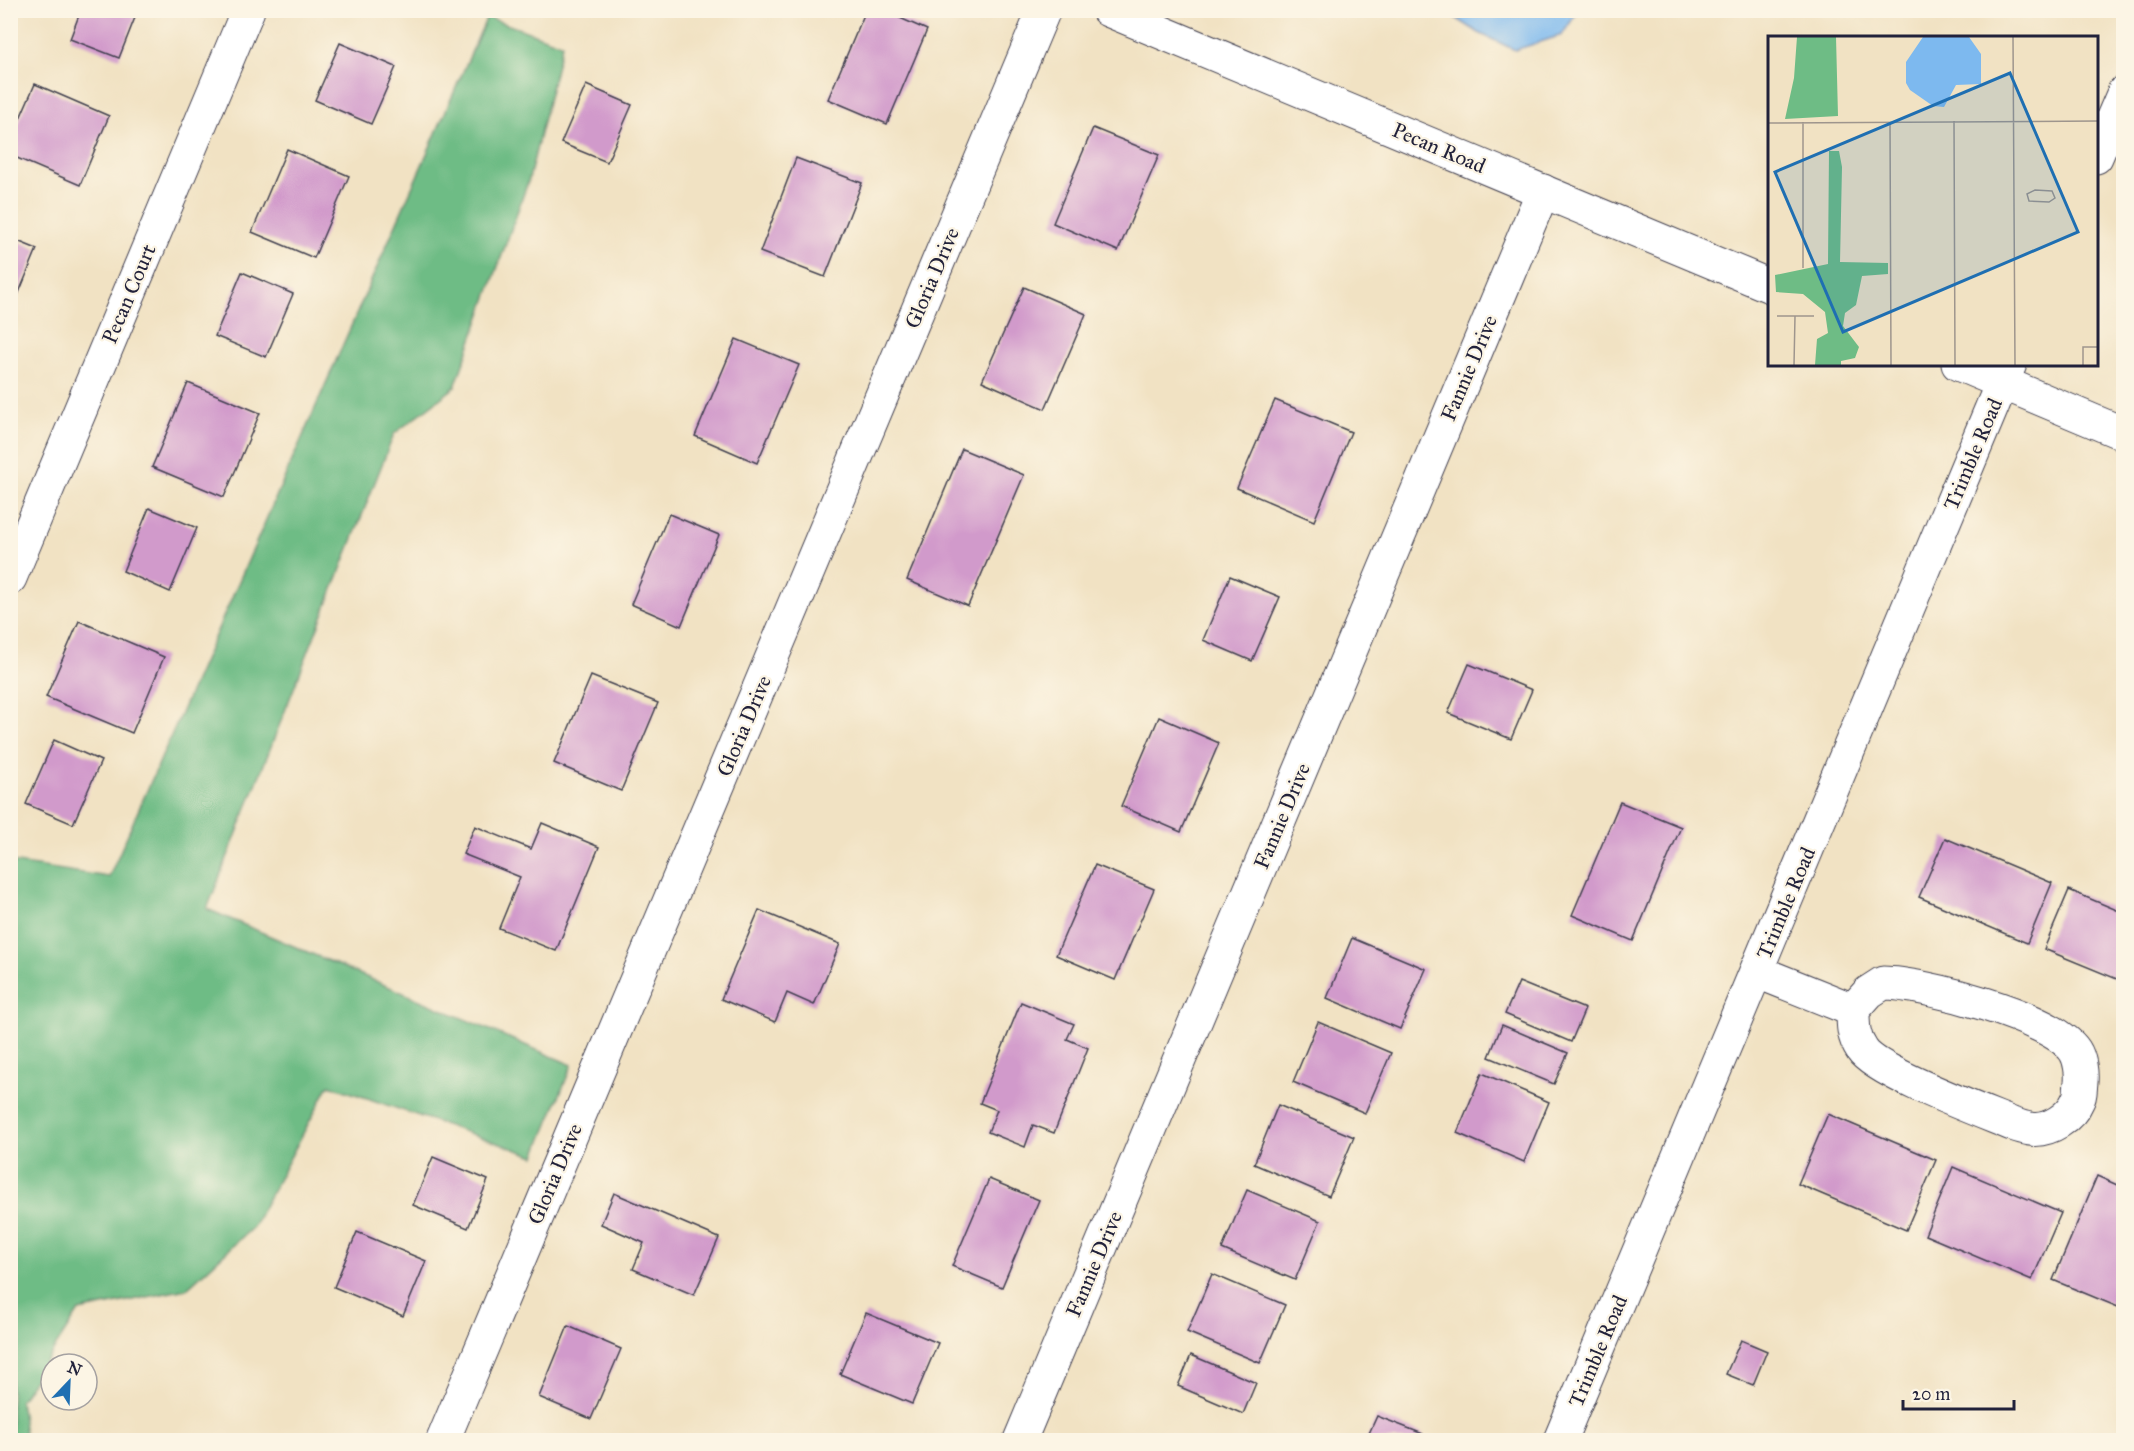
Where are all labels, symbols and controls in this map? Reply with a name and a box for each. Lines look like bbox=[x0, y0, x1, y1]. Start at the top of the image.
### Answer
inset map bbox=[1768, 36, 2098, 366]
street label: Pecan Road bbox=[1389, 117, 1490, 179]
street label: Gloria Drive bbox=[899, 223, 965, 332]
street label: Pecan Court bbox=[96, 240, 162, 348]
street label: Fannie Drive bbox=[1435, 311, 1503, 425]
street label: Trimble Road bbox=[1938, 394, 2008, 514]
street label: Gloria Drive bbox=[711, 671, 777, 780]
street label: Fannie Drive bbox=[1248, 759, 1316, 873]
street label: Trimble Road bbox=[1751, 843, 1821, 963]
street label: Gloria Drive bbox=[522, 1119, 588, 1228]
street label: Fannie Drive bbox=[1060, 1207, 1128, 1321]
street label: Trimble Road bbox=[1563, 1291, 1633, 1411]
north arrow bbox=[39, 1352, 99, 1412]
text: N bbox=[65, 1357, 85, 1380]
scale bar bbox=[1903, 1373, 2014, 1411]
text: 20 m bbox=[1912, 1383, 1950, 1405]

